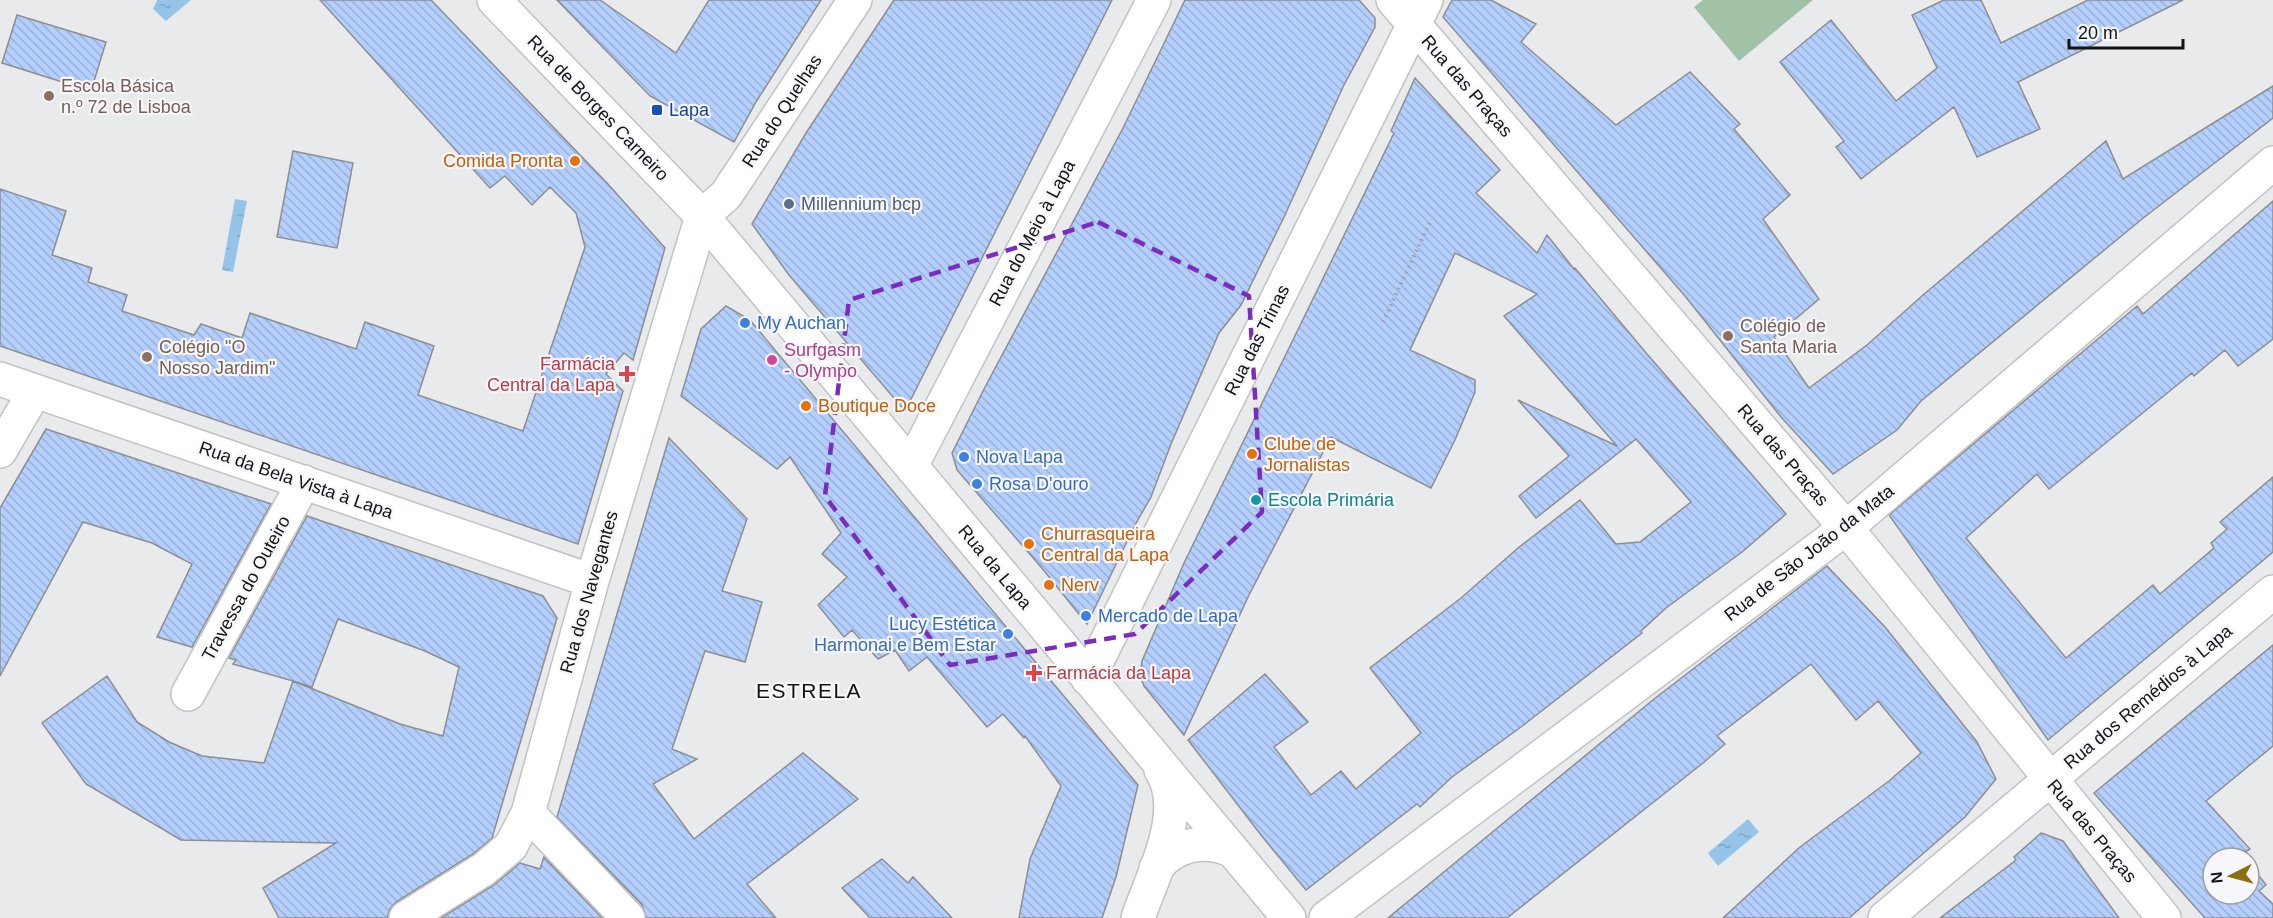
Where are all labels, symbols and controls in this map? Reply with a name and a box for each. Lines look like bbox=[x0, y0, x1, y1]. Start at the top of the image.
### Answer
scale bar bbox=[2069, 12, 2183, 50]
text: 20 m bbox=[2078, 23, 2118, 43]
street label: Rua de Borges Carneiro bbox=[523, 31, 673, 185]
street label: Rua das Praças bbox=[1417, 31, 1517, 141]
street label: Rua do Quelhas bbox=[738, 51, 826, 171]
place label: Escola Básica n.º 72 de Lisboa bbox=[61, 76, 192, 117]
marker: Escola Básica n.º 72 de Lisboa bbox=[42, 89, 56, 103]
place label: Lapa bbox=[669, 100, 710, 120]
marker: Lapa bbox=[650, 103, 664, 117]
place label: Comida Pronta bbox=[443, 151, 564, 171]
marker: Comida Pronta bbox=[568, 154, 582, 168]
street label: Rua do Meio à Lapa bbox=[985, 156, 1079, 309]
place label: Millennium bcp bbox=[801, 194, 921, 214]
marker: Millennium bcp bbox=[782, 197, 796, 211]
street label: Rua das Trinas bbox=[1221, 282, 1293, 398]
place label: My Auchan bbox=[757, 313, 846, 333]
marker: My Auchan bbox=[738, 316, 752, 330]
place label: Colégio de Santa Maria bbox=[1740, 316, 1838, 357]
marker: Colégio de Santa Maria bbox=[1721, 329, 1735, 343]
place label: Colégio "O Nosso Jardim" bbox=[159, 337, 275, 378]
place label: Surfgasm - Olympo bbox=[784, 340, 861, 381]
marker: Colégio "O Nosso Jardim" bbox=[140, 350, 154, 364]
marker: Surfgasm - Olympo bbox=[765, 353, 779, 367]
place label: Farmácia Central da Lapa bbox=[487, 354, 616, 395]
marker: Farmácia Central da Lapa bbox=[620, 367, 634, 381]
place label: Boutique Doce bbox=[818, 396, 936, 416]
marker: Boutique Doce bbox=[799, 399, 813, 413]
street label: Rua das Praças bbox=[1733, 400, 1833, 510]
place label: Clube de Jornalistas bbox=[1264, 434, 1350, 475]
street label: Rua da Bela Vista à Lapa bbox=[196, 437, 397, 523]
place label: Nova Lapa bbox=[976, 447, 1064, 467]
marker: Clube de Jornalistas bbox=[1245, 447, 1259, 461]
marker: Nova Lapa bbox=[957, 450, 971, 464]
place label: Rosa D'ouro bbox=[989, 474, 1088, 494]
marker: Rosa D'ouro bbox=[970, 477, 984, 491]
street label: Rua de São João da Mata bbox=[1720, 480, 1898, 625]
place label: Escola Primária bbox=[1268, 490, 1395, 510]
marker: Escola Primária bbox=[1249, 493, 1263, 507]
street label: Rua dos Navegantes bbox=[556, 508, 622, 676]
street label: Travessa do Outeiro bbox=[198, 512, 294, 664]
street label: Rua da Lapa bbox=[954, 521, 1036, 614]
place label: Churrasqueira Central da Lapa bbox=[1041, 524, 1170, 565]
marker: Churrasqueira Central da Lapa bbox=[1022, 537, 1036, 551]
place label: Nerv bbox=[1061, 575, 1099, 595]
marker: Nerv bbox=[1042, 578, 1056, 592]
place label: Mercado de Lapa bbox=[1098, 606, 1239, 626]
marker: Mercado de Lapa bbox=[1079, 609, 1093, 623]
place label: Lucy Estética Harmonai e Bem Estar bbox=[814, 614, 997, 655]
street label: Rua dos Remédios à Lapa bbox=[2060, 620, 2237, 773]
marker: Lucy Estética Harmonai e Bem Estar bbox=[1001, 627, 1015, 641]
place label: Farmácia da Lapa bbox=[1046, 663, 1192, 683]
marker: Farmácia da Lapa bbox=[1027, 666, 1041, 680]
district label: ESTRELA bbox=[756, 679, 862, 702]
street label: Rua das Praças bbox=[2043, 776, 2141, 886]
north arrow bbox=[2201, 846, 2261, 906]
text: N bbox=[2208, 871, 2226, 884]

